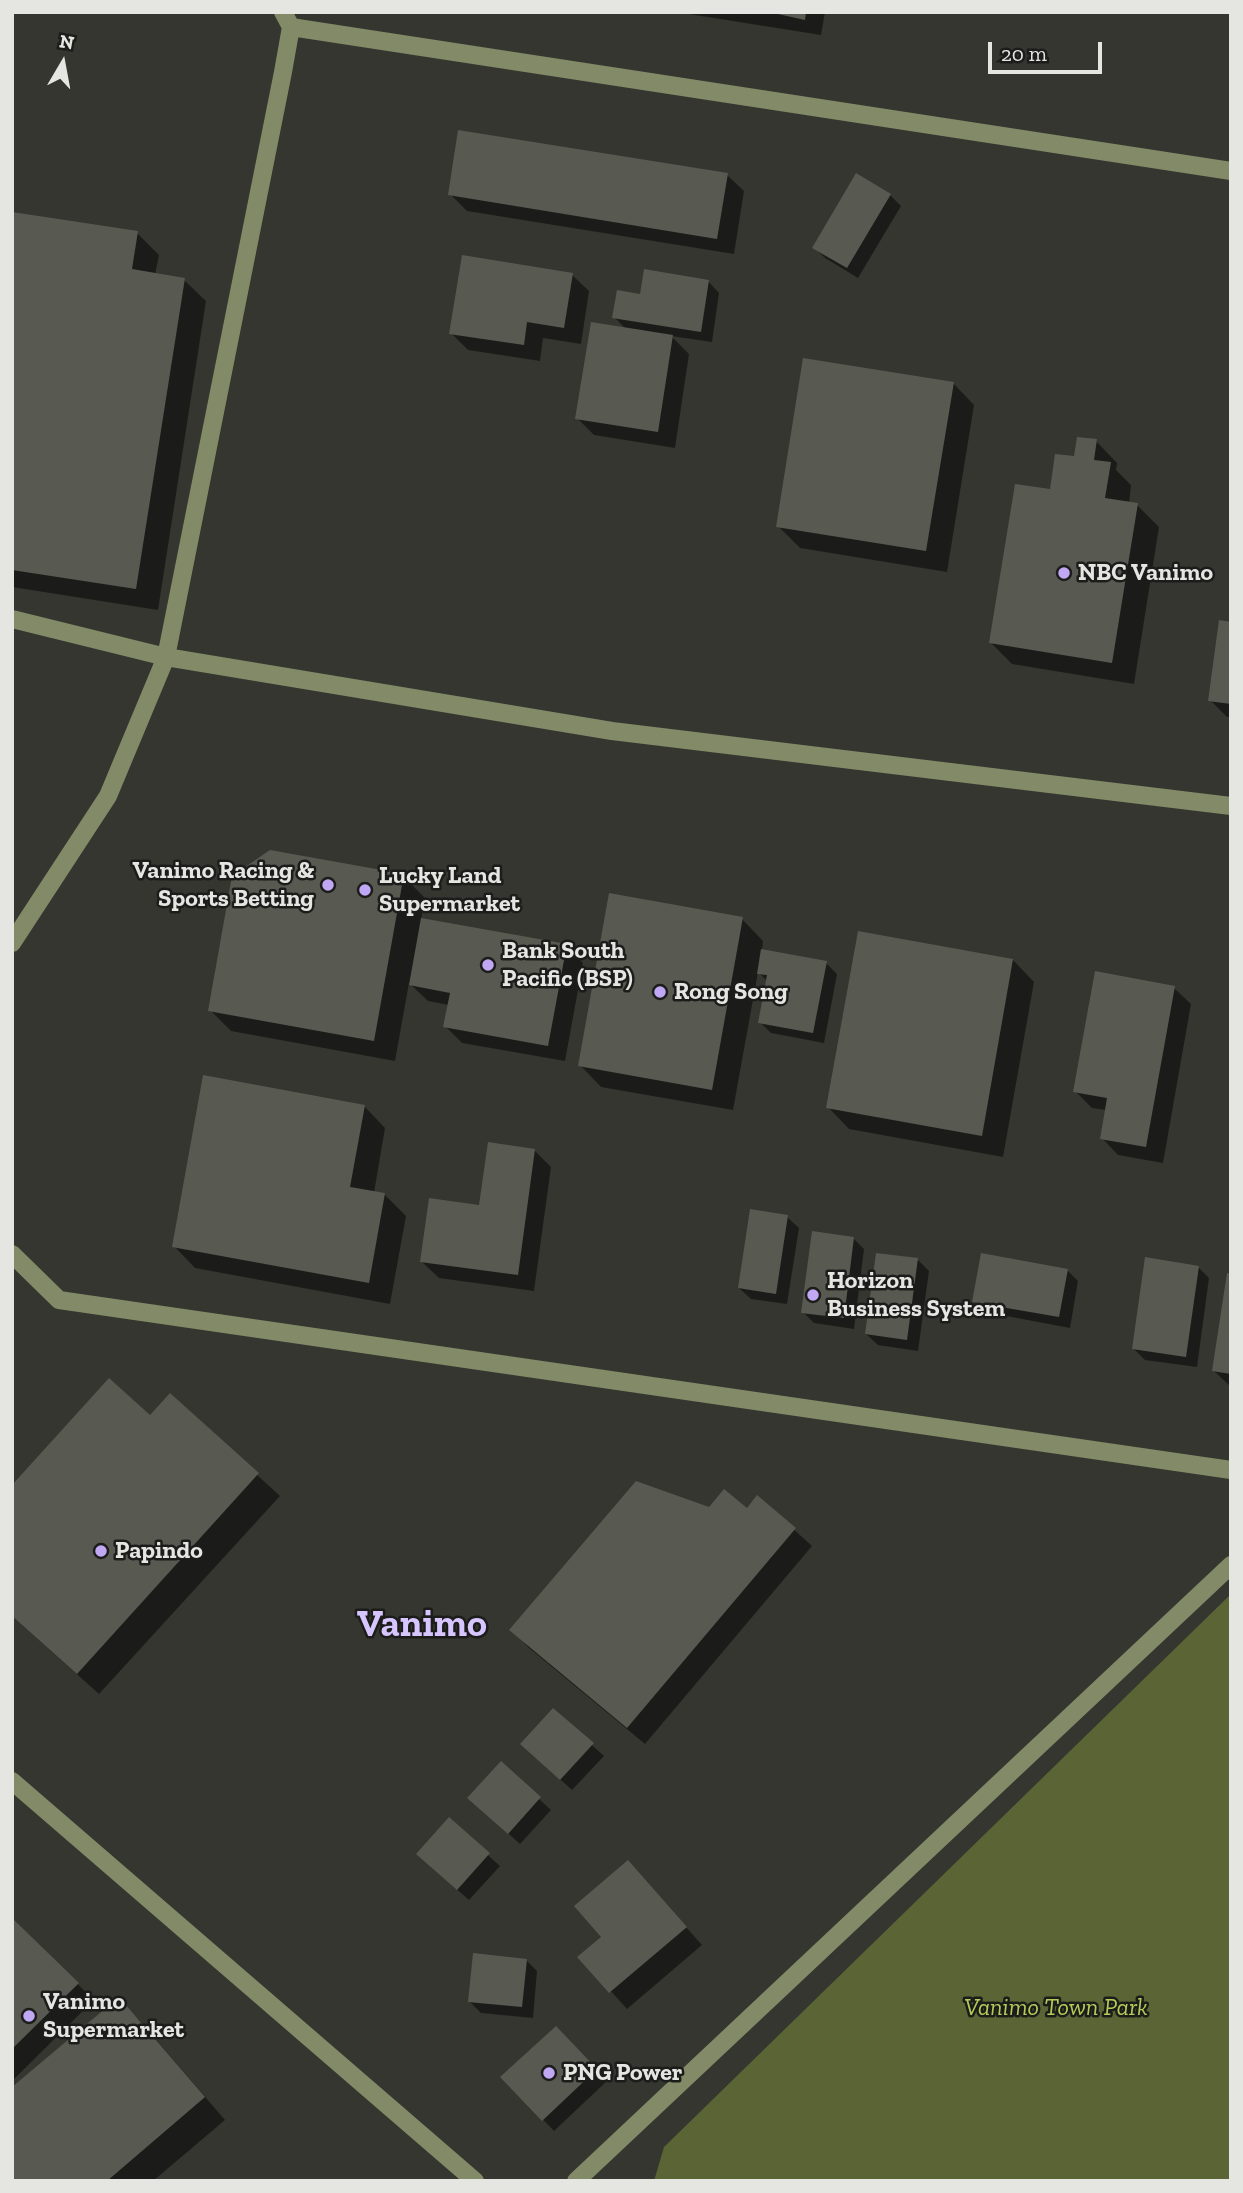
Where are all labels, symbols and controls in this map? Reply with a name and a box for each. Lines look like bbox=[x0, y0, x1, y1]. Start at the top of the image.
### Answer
north arrow bbox=[28, 28, 98, 98]
scale bar bbox=[991, 28, 1105, 72]
text: N bbox=[58, 29, 76, 54]
text: 20 m bbox=[1001, 41, 1047, 66]
place label: NBC Vanimo bbox=[1078, 559, 1213, 587]
marker: NBC Vanimo bbox=[1056, 565, 1072, 581]
place label: Vanimo Racing & Sports Betting bbox=[132, 857, 314, 913]
place label: Lucky Land Supermarket bbox=[379, 862, 520, 918]
marker: Vanimo Racing & Sports Betting bbox=[320, 877, 336, 893]
marker: Lucky Land Supermarket bbox=[357, 882, 373, 898]
place label: Bank South Pacific (BSP) bbox=[502, 937, 633, 993]
marker: Bank South Pacific (BSP) bbox=[480, 957, 496, 973]
place label: Rong Song bbox=[674, 978, 788, 1006]
marker: Rong Song bbox=[652, 984, 668, 1000]
place label: Horizon Business System bbox=[827, 1267, 1005, 1323]
marker: Horizon Business System bbox=[805, 1287, 821, 1303]
place label: Papindo bbox=[115, 1537, 203, 1565]
marker: Papindo bbox=[93, 1543, 109, 1559]
district label: Vanimo bbox=[357, 1602, 487, 1648]
place label: Vanimo Supermarket bbox=[43, 1988, 184, 2044]
park label: Vanimo Town Park bbox=[964, 1994, 1148, 2022]
marker: Vanimo Supermarket bbox=[21, 2008, 37, 2024]
place label: PNG Power bbox=[563, 2059, 682, 2087]
marker: PNG Power bbox=[541, 2065, 557, 2081]

